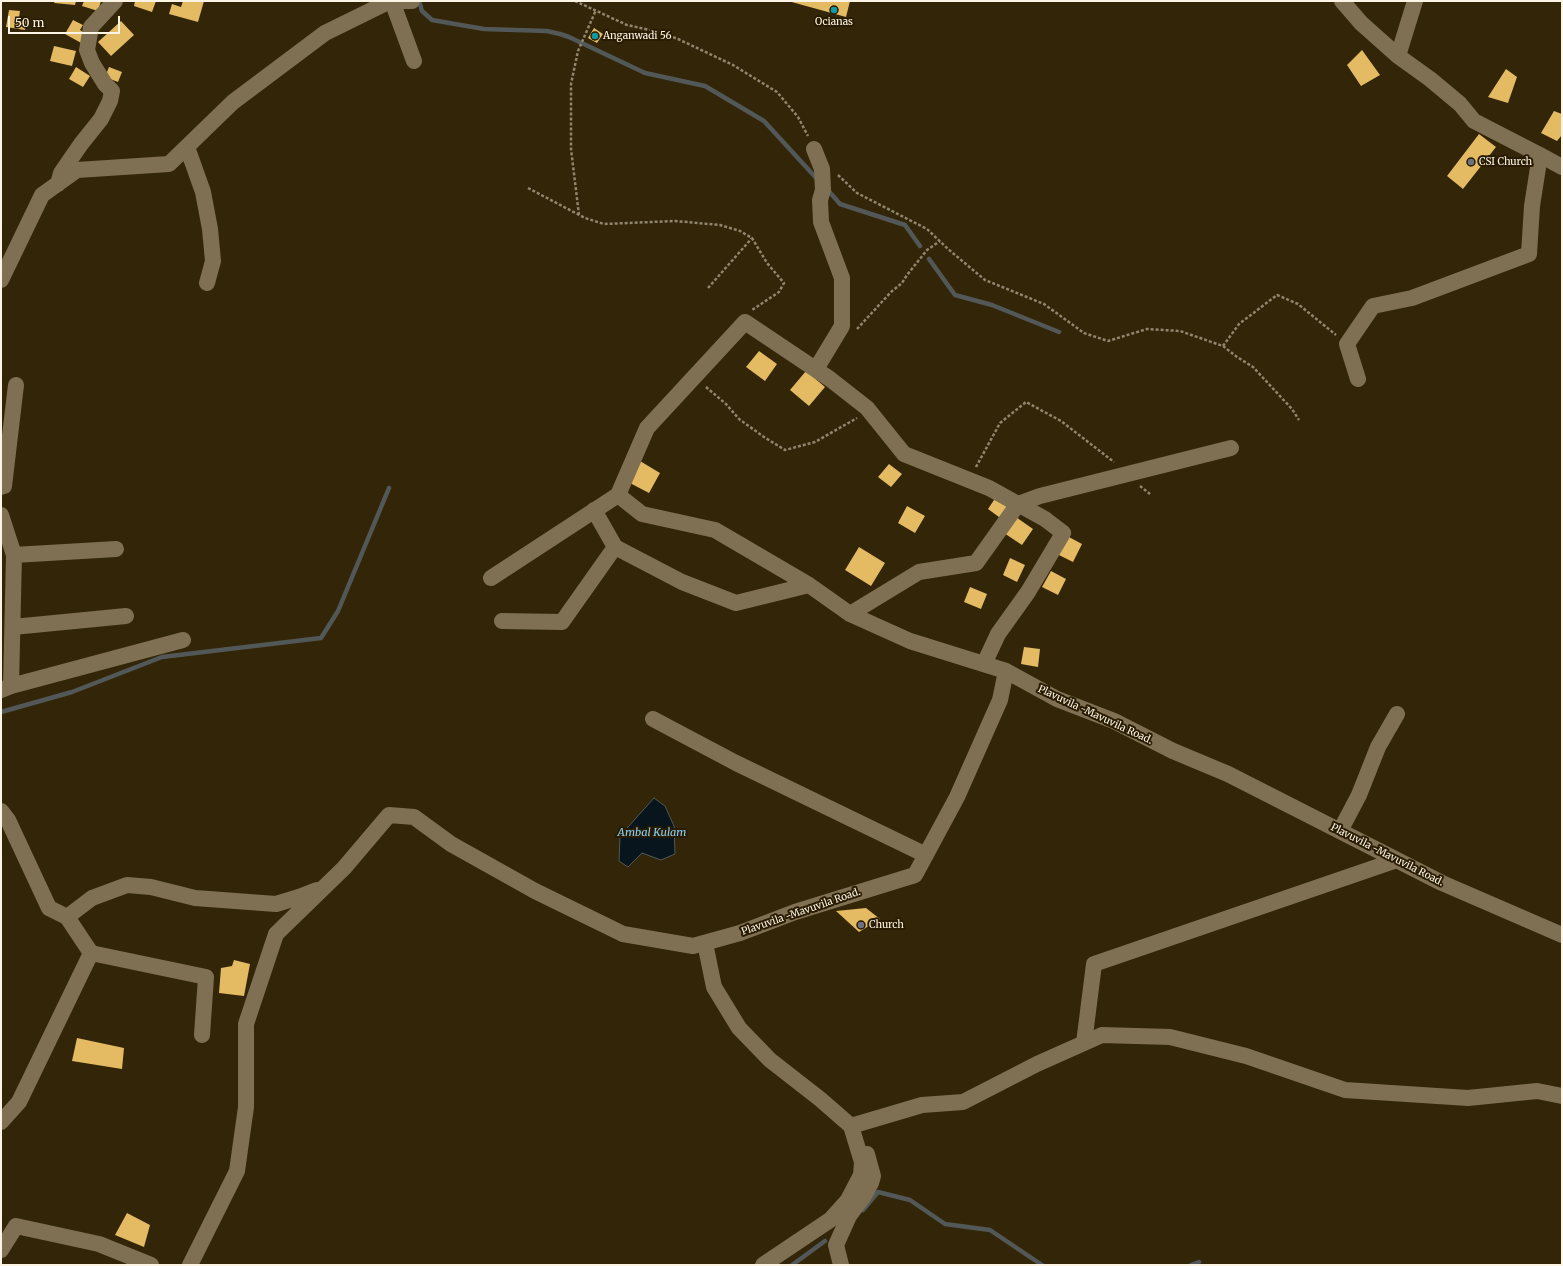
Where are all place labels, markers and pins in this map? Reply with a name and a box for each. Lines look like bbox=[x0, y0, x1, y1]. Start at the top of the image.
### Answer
marker: Ocianas bbox=[829, 5, 839, 15]
place label: Ocianas bbox=[815, 16, 853, 28]
place label: Anganwadi 56 bbox=[603, 30, 672, 42]
marker: Anganwadi 56 bbox=[590, 31, 600, 41]
place label: CSI Church bbox=[1479, 156, 1532, 168]
marker: CSI Church bbox=[1466, 157, 1476, 167]
place label: Church bbox=[869, 919, 904, 931]
marker: Church bbox=[856, 920, 866, 930]

